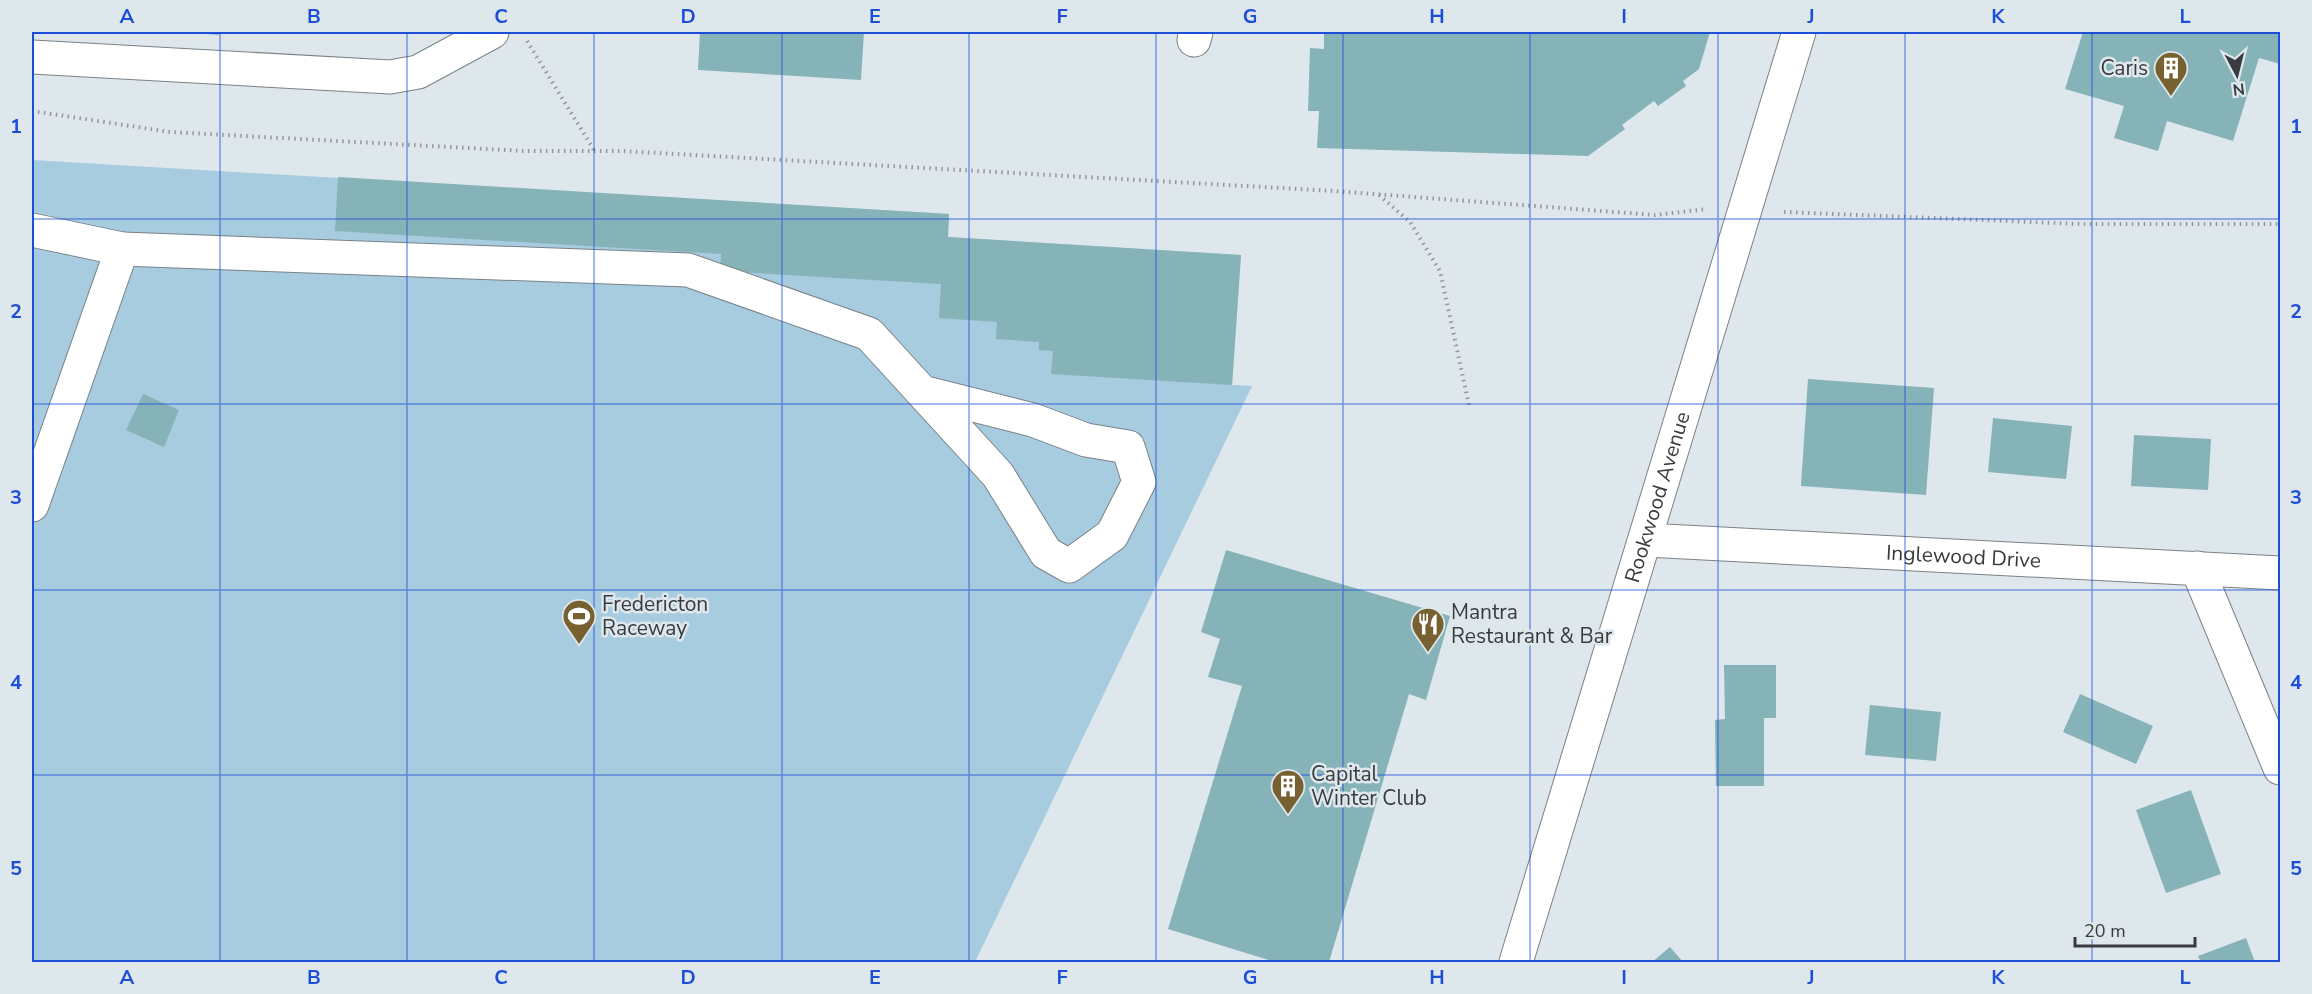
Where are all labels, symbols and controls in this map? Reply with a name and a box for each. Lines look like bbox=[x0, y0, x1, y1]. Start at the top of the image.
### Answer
text: A bbox=[120, 3, 135, 30]
text: B bbox=[307, 3, 321, 30]
text: C bbox=[494, 3, 508, 30]
text: D bbox=[680, 3, 696, 30]
text: E bbox=[869, 3, 881, 30]
text: F bbox=[1056, 3, 1068, 30]
text: G bbox=[1243, 3, 1257, 30]
text: H bbox=[1429, 3, 1445, 30]
text: I bbox=[1621, 3, 1627, 30]
text: J bbox=[1806, 3, 1815, 30]
text: K bbox=[1991, 3, 2005, 30]
text: L bbox=[2179, 3, 2191, 30]
north arrow bbox=[2207, 45, 2267, 105]
building icon: Caris bbox=[2153, 50, 2189, 97]
place label: Caris bbox=[2101, 54, 2148, 82]
text: N bbox=[2231, 77, 2246, 101]
text: 1 bbox=[10, 113, 22, 140]
text: 1 bbox=[2290, 113, 2302, 140]
text: 2 bbox=[10, 298, 22, 325]
text: 2 bbox=[2290, 298, 2302, 325]
street label: Rookwood Avenue bbox=[1618, 408, 1697, 586]
text: 3 bbox=[10, 484, 22, 511]
text: 3 bbox=[2290, 484, 2302, 511]
street label: Inglewood Drive bbox=[1885, 539, 2042, 575]
place label: Fredericton Raceway bbox=[602, 590, 708, 642]
sports icon: Fredericton Raceway bbox=[561, 598, 597, 645]
place label: Mantra Restaurant & Bar bbox=[1451, 598, 1613, 650]
restaurant icon: Mantra Restaurant & Bar bbox=[1410, 606, 1446, 653]
text: 4 bbox=[10, 669, 22, 696]
text: 4 bbox=[2290, 669, 2302, 696]
place label: Capital Winter Club bbox=[1311, 760, 1427, 812]
building icon: Capital Winter Club bbox=[1270, 768, 1306, 815]
text: 5 bbox=[10, 855, 22, 882]
text: 5 bbox=[2290, 855, 2302, 882]
scale bar bbox=[2075, 910, 2195, 948]
text: 20 m bbox=[2084, 919, 2126, 943]
text: A bbox=[120, 964, 135, 991]
text: B bbox=[307, 964, 321, 991]
text: C bbox=[494, 964, 508, 991]
text: D bbox=[680, 964, 696, 991]
text: E bbox=[869, 964, 881, 991]
text: F bbox=[1056, 964, 1068, 991]
text: G bbox=[1243, 964, 1257, 991]
text: H bbox=[1429, 964, 1445, 991]
text: I bbox=[1621, 964, 1627, 991]
text: J bbox=[1806, 964, 1815, 991]
text: K bbox=[1991, 964, 2005, 991]
text: L bbox=[2179, 964, 2191, 991]

